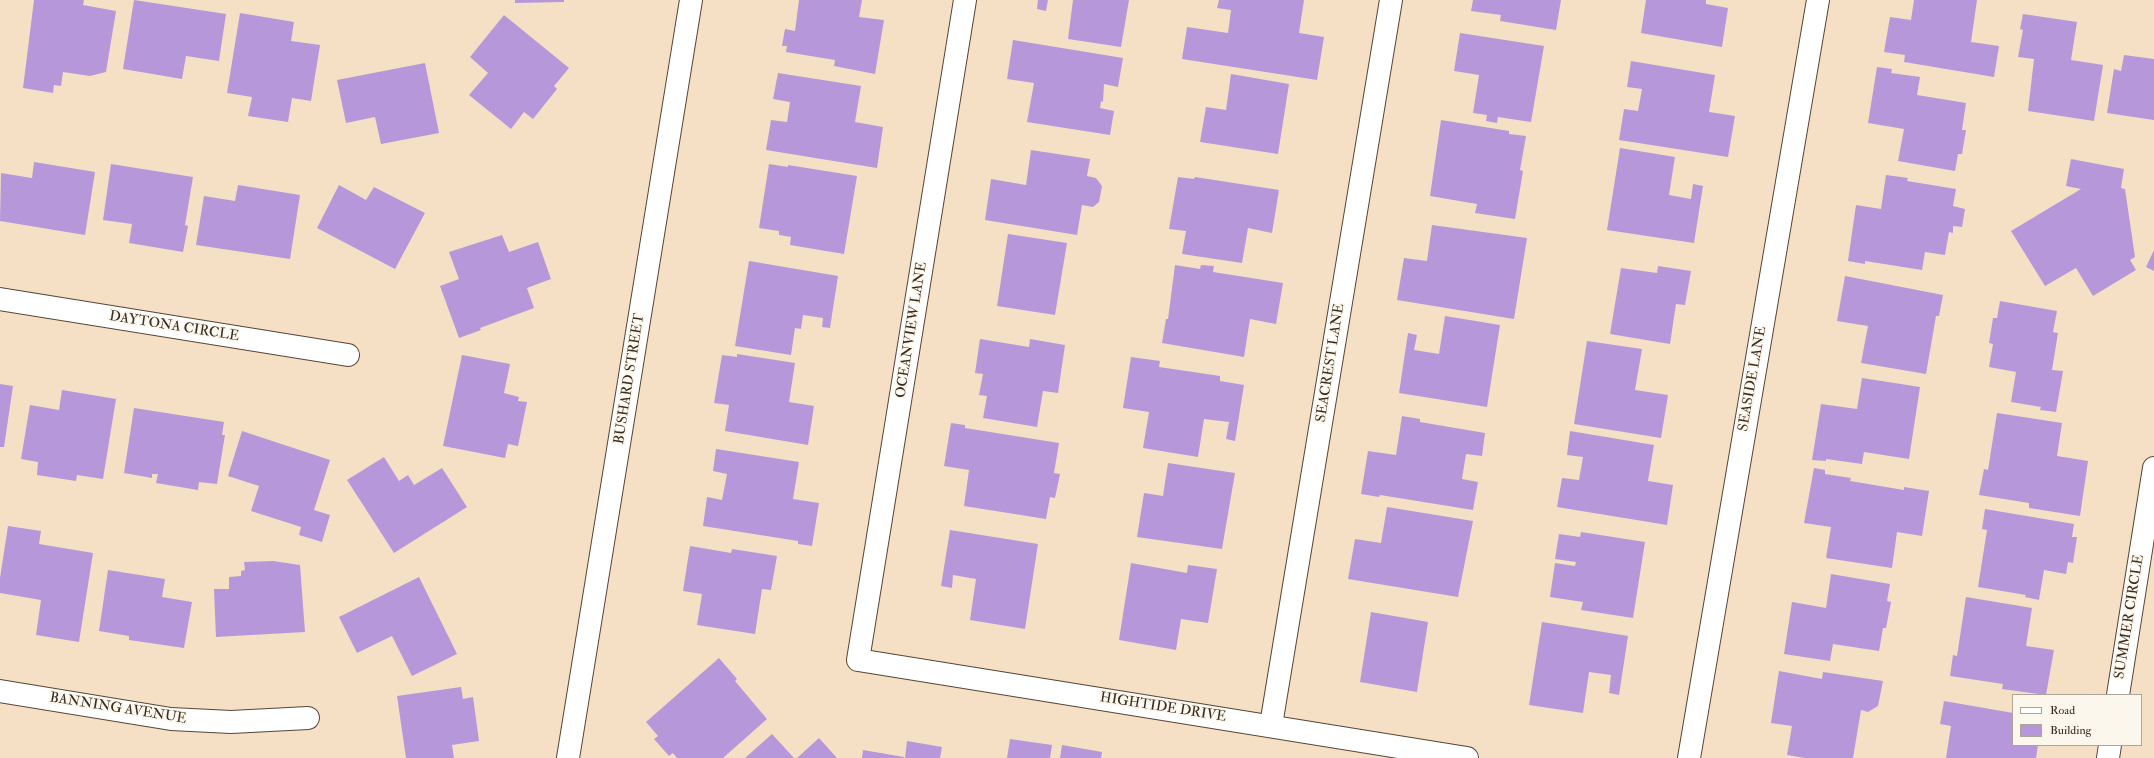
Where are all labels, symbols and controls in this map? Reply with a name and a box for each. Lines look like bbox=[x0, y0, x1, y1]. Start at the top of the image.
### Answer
street label: OCEANVIEW LANE bbox=[893, 261, 931, 399]
street label: SEACREST LANE bbox=[1313, 302, 1349, 424]
street label: DAYTONA CIRCLE bbox=[108, 308, 240, 346]
street label: BUSHARD STREET bbox=[611, 312, 649, 446]
street label: SEASIDE LANE bbox=[1735, 325, 1771, 433]
street label: SUMMER CIRCLE bbox=[2112, 554, 2148, 680]
street label: BANNING AVENUE bbox=[48, 690, 188, 728]
street label: HIGHTIDE DRIVE bbox=[1099, 690, 1227, 726]
legend bbox=[2012, 694, 2142, 746]
text: Road bbox=[2050, 703, 2075, 718]
text: Building bbox=[2050, 723, 2091, 738]

